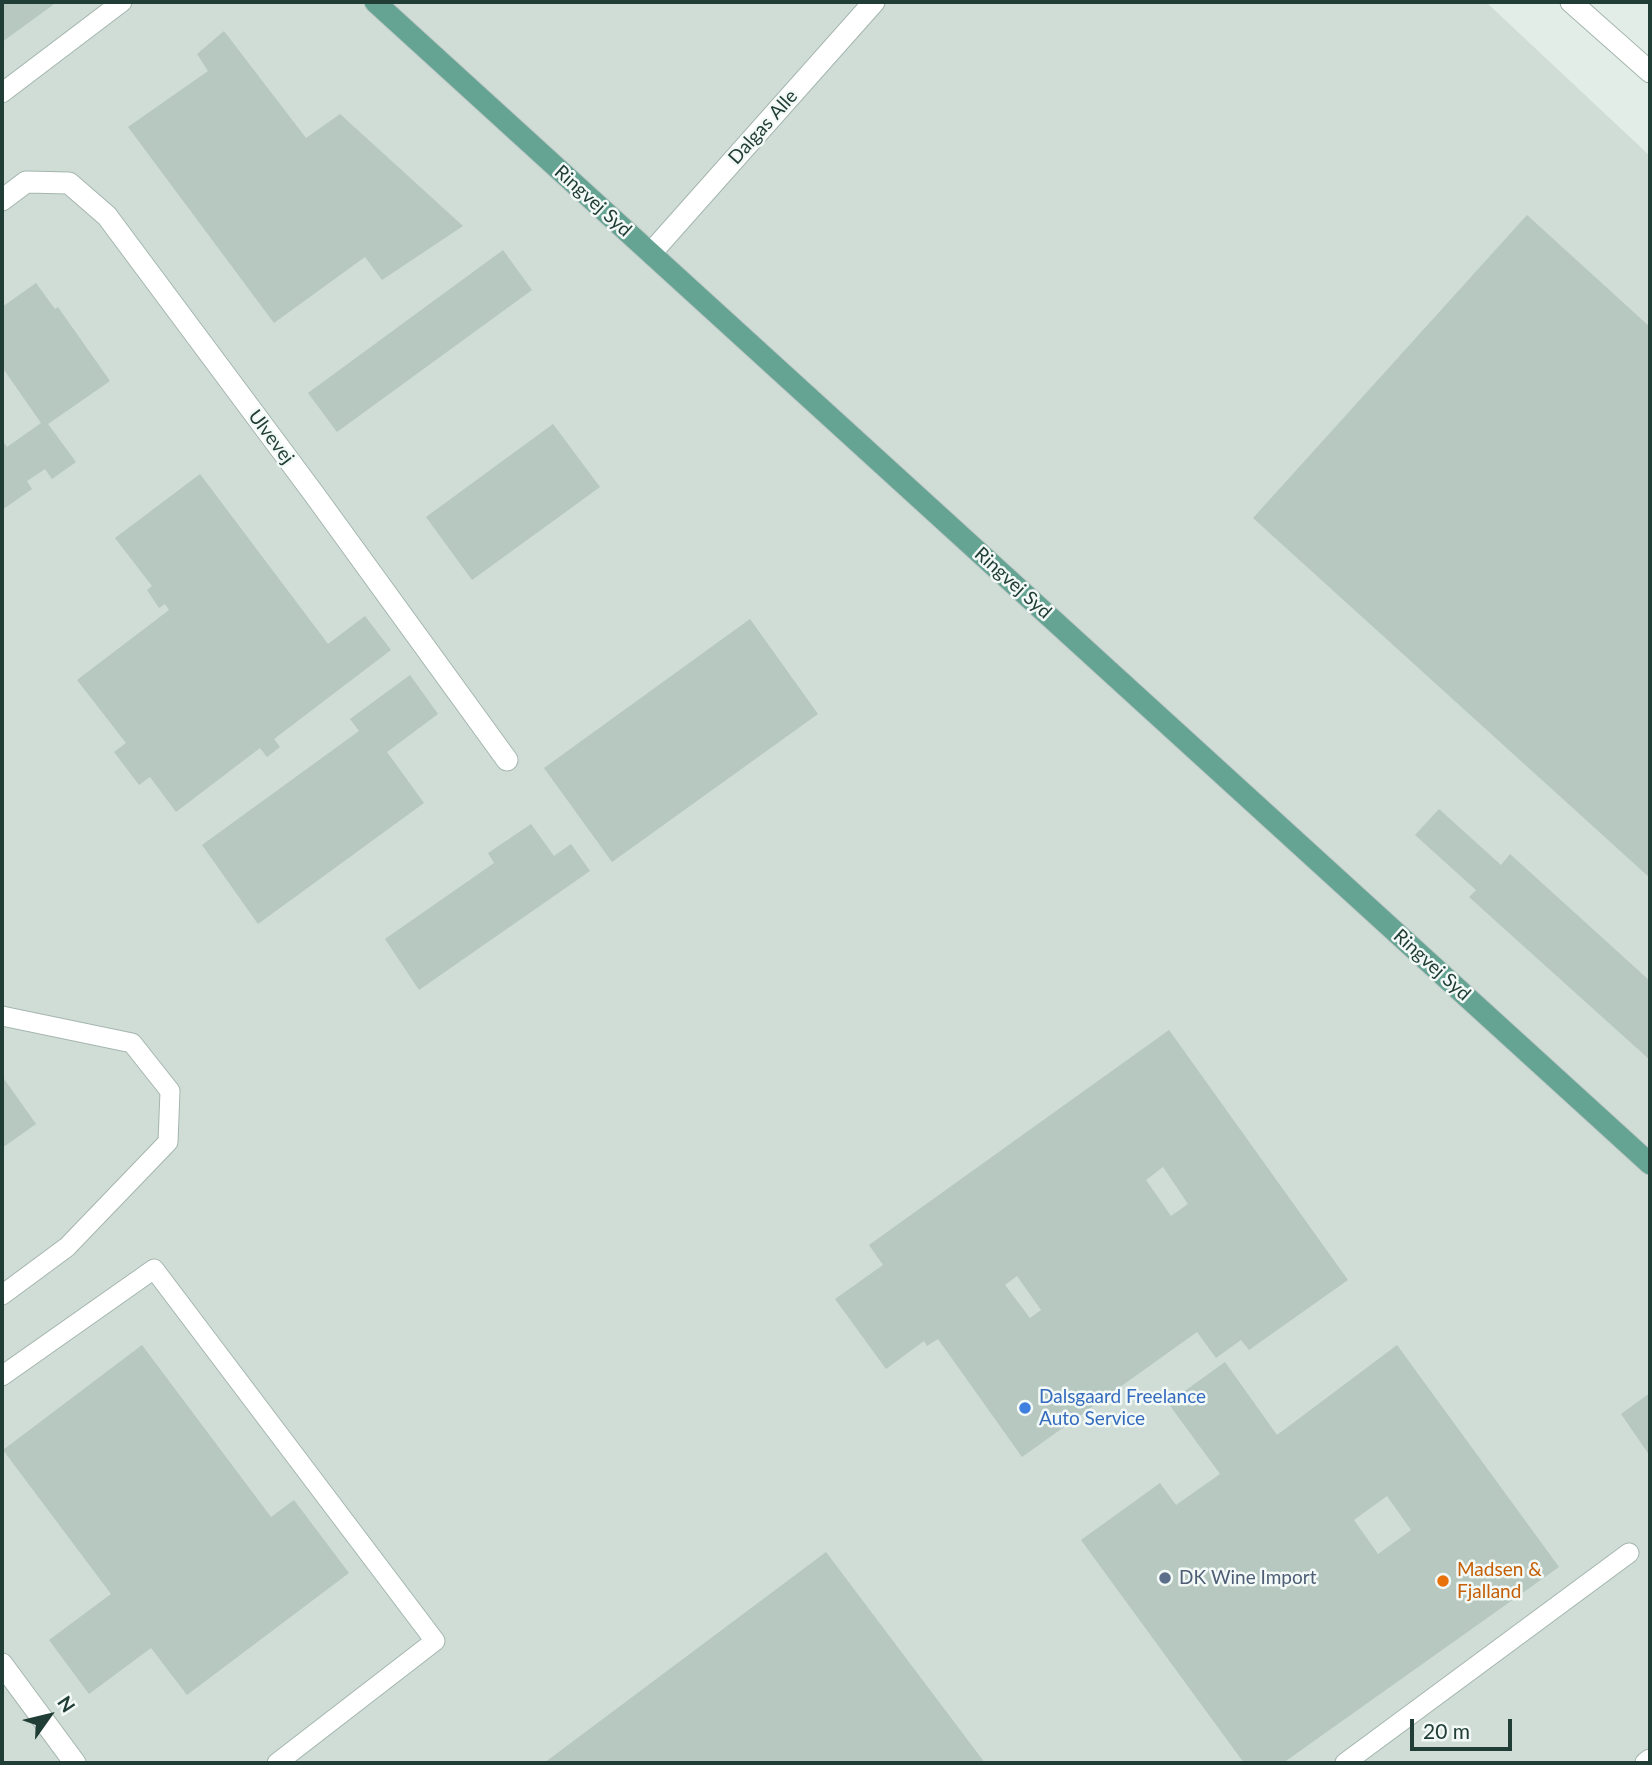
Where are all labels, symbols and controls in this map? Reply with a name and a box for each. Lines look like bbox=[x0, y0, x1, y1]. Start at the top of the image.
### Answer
street label: Dalgas Alle bbox=[724, 85, 802, 169]
street label: Ringvej Syd bbox=[550, 160, 636, 242]
street label: Ulvevej bbox=[243, 405, 299, 469]
street label: Ringvej Syd bbox=[970, 542, 1056, 624]
street label: Ringvej Syd bbox=[1389, 924, 1475, 1006]
place label: Dalsgaard Freelance Auto Service bbox=[1039, 1386, 1206, 1430]
marker: Dalsgaard Freelance Auto Service bbox=[1017, 1400, 1033, 1416]
place label: Madsen & Fjalland bbox=[1457, 1559, 1542, 1603]
place label: DK Wine Import bbox=[1179, 1567, 1317, 1589]
marker: DK Wine Import bbox=[1157, 1570, 1173, 1586]
marker: Madsen & Fjalland bbox=[1435, 1573, 1451, 1589]
north arrow bbox=[14, 1681, 84, 1751]
text: N bbox=[53, 1691, 80, 1716]
scale bar bbox=[1414, 1706, 1516, 1750]
text: 20 m bbox=[1423, 1718, 1470, 1743]

